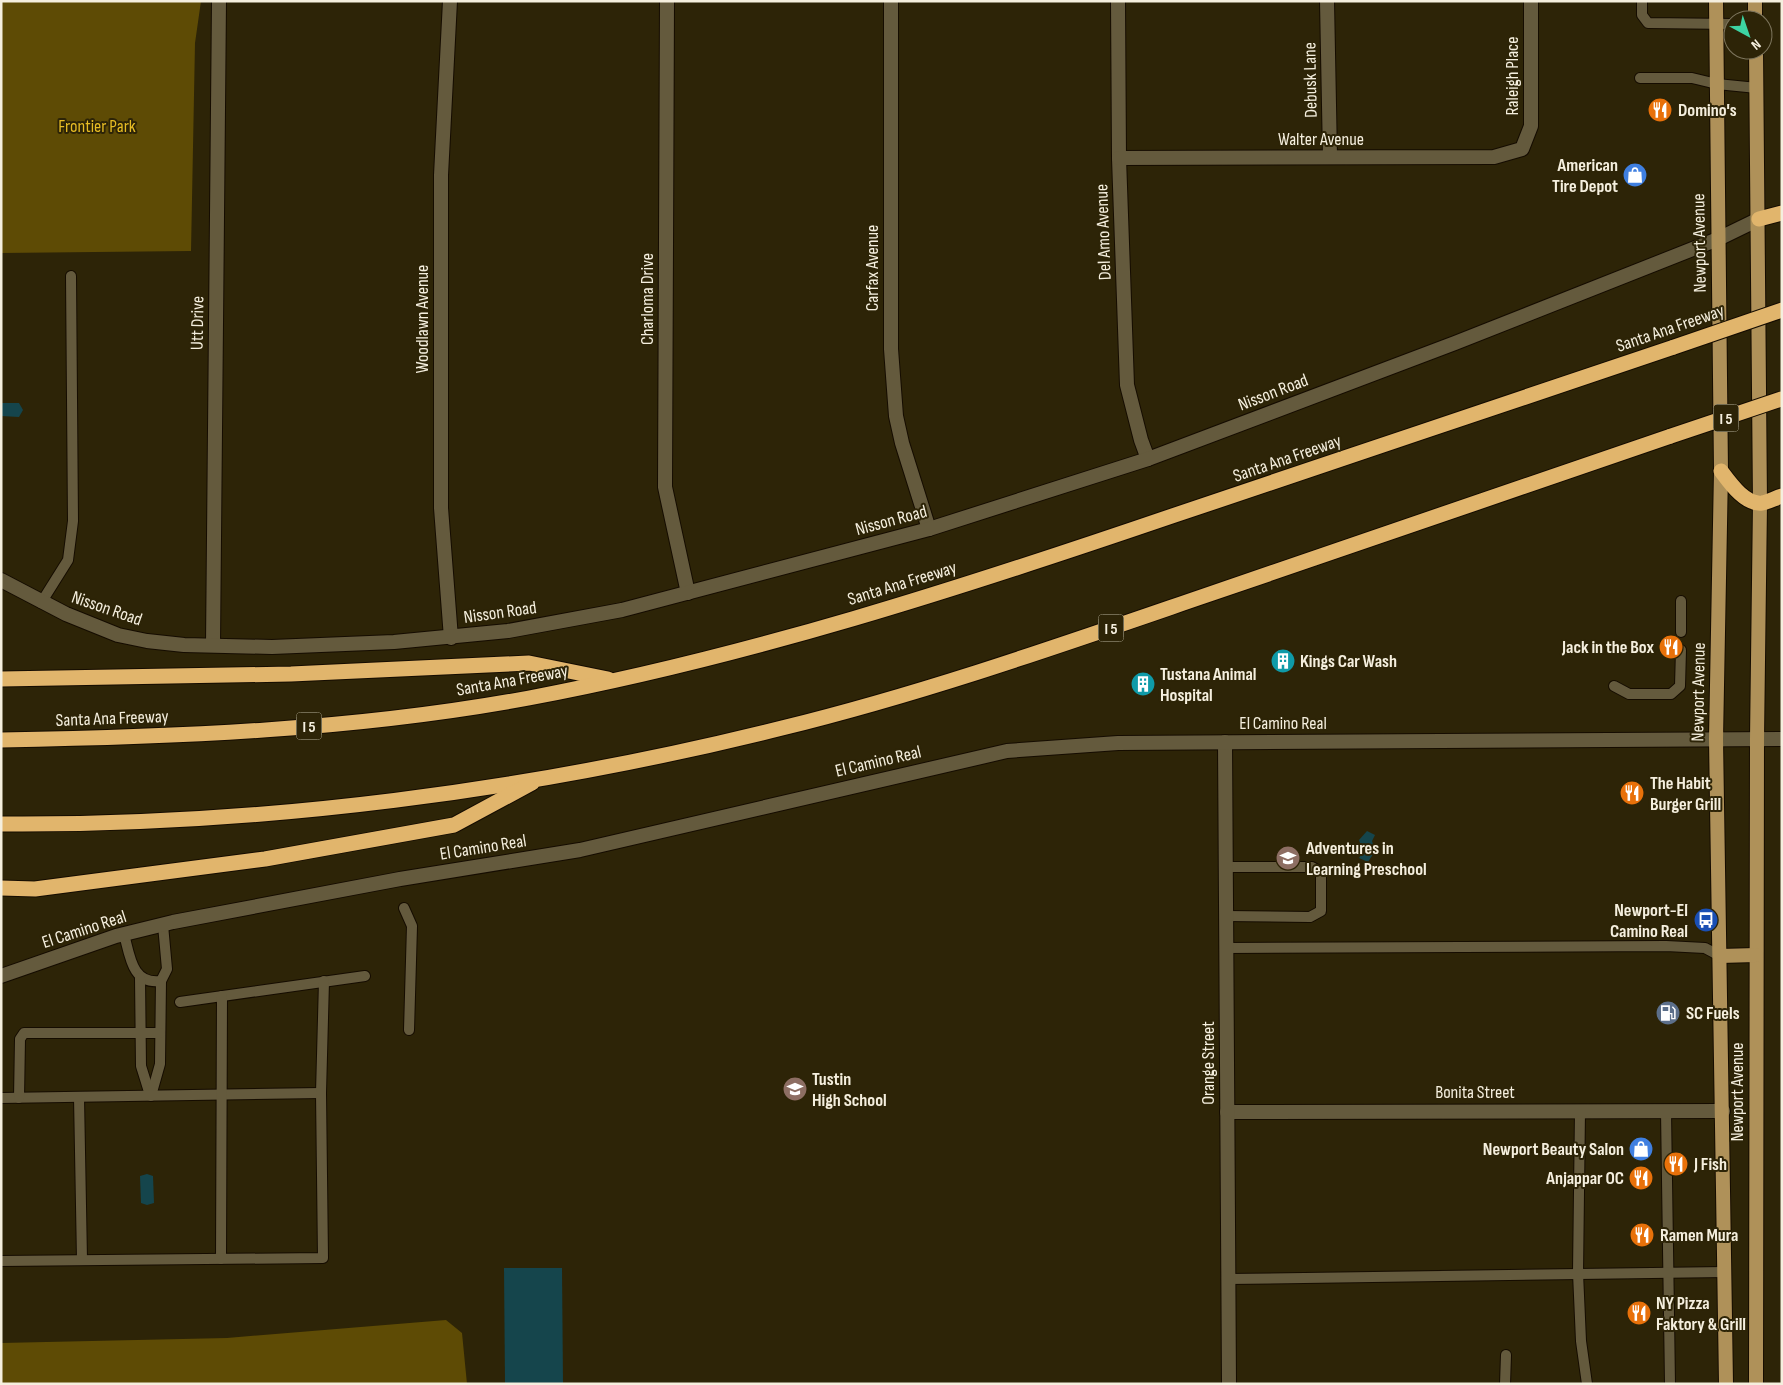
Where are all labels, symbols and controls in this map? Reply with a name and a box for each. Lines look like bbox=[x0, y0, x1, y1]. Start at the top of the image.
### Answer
north arrow bbox=[1723, 10, 1773, 60]
text: N bbox=[1748, 36, 1764, 53]
street label: Raleigh Place bbox=[1502, 37, 1523, 115]
street label: Debusk Lane bbox=[1299, 42, 1322, 118]
restaurant icon: Domino's bbox=[1647, 97, 1673, 123]
place label: Domino's bbox=[1678, 100, 1737, 121]
park label: Frontier Park bbox=[58, 116, 136, 137]
street label: Walter Avenue bbox=[1278, 129, 1364, 150]
place label: American Tire Depot bbox=[1552, 155, 1618, 197]
shop icon: American Tire Depot bbox=[1622, 162, 1648, 188]
street label: Del Amo Avenue bbox=[1091, 184, 1116, 280]
street label: Newport Avenue bbox=[1688, 193, 1711, 293]
street label: Carfax Avenue bbox=[862, 225, 883, 311]
street label: Charloma Drive bbox=[637, 253, 658, 345]
street label: Woodlawn Avenue bbox=[412, 265, 433, 373]
street label: Utt Drive bbox=[187, 296, 208, 350]
street label: Santa Ana Freeway bbox=[1613, 300, 1727, 357]
street label: Nisson Road bbox=[1235, 370, 1311, 415]
road number: I 5 bbox=[1714, 404, 1738, 432]
street label: Santa Ana Freeway bbox=[1230, 430, 1344, 487]
street label: Nisson Road bbox=[853, 501, 929, 540]
street label: Santa Ana Freeway bbox=[845, 557, 959, 610]
street label: Nisson Road bbox=[69, 587, 145, 630]
street label: Nisson Road bbox=[462, 597, 538, 628]
road number: I 5 bbox=[1098, 614, 1124, 641]
restaurant icon: Jack in the Box bbox=[1658, 634, 1684, 660]
place label: Jack in the Box bbox=[1561, 637, 1654, 658]
street label: Newport Avenue bbox=[1687, 642, 1710, 742]
building icon: Kings Car Wash bbox=[1270, 648, 1296, 674]
place label: Kings Car Wash bbox=[1300, 651, 1397, 672]
street label: Santa Ana Freeway bbox=[455, 660, 570, 701]
place label: Tustana Animal Hospital bbox=[1160, 664, 1256, 706]
building icon: Tustana Animal Hospital bbox=[1130, 671, 1156, 697]
street label: Santa Ana Freeway bbox=[55, 706, 169, 731]
road number: I 5 bbox=[296, 712, 322, 739]
street label: El Camino Real bbox=[1239, 713, 1327, 734]
street label: El Camino Real bbox=[833, 741, 923, 782]
place label: The Habit Burger Grill bbox=[1650, 773, 1721, 815]
restaurant icon: The Habit Burger Grill bbox=[1619, 780, 1645, 806]
street label: El Camino Real bbox=[438, 830, 528, 865]
place label: Adventures in Learning Preschool bbox=[1305, 838, 1427, 880]
school or university icon: Adventures in Learning Preschool bbox=[1275, 845, 1301, 871]
place label: Newport-El Camino Real bbox=[1610, 900, 1688, 942]
street label: El Camino Real bbox=[39, 906, 129, 953]
bus stop icon: Newport-El Camino Real bbox=[1693, 907, 1719, 933]
fuel station icon: SC Fuels bbox=[1655, 1000, 1681, 1026]
place label: SC Fuels bbox=[1686, 1003, 1740, 1024]
street label: Orange Street bbox=[1198, 1021, 1219, 1105]
street label: Newport Avenue bbox=[1727, 1042, 1748, 1142]
place label: Tustin High School bbox=[812, 1069, 887, 1111]
school or university icon: Tustin High School bbox=[782, 1076, 808, 1102]
street label: Bonita Street bbox=[1435, 1082, 1515, 1103]
shop icon: Newport Beauty Salon bbox=[1628, 1136, 1654, 1162]
place label: Newport Beauty Salon bbox=[1483, 1139, 1624, 1160]
restaurant icon: J Fish bbox=[1663, 1151, 1689, 1177]
place label: J Fish bbox=[1693, 1154, 1727, 1175]
restaurant icon: Anjappar OC bbox=[1628, 1165, 1654, 1191]
place label: Anjappar OC bbox=[1545, 1168, 1624, 1189]
restaurant icon: Ramen Mura bbox=[1629, 1222, 1655, 1248]
place label: Ramen Mura bbox=[1660, 1225, 1738, 1246]
place label: NY Pizza Faktory & Grill bbox=[1656, 1293, 1746, 1335]
restaurant icon: NY Pizza Faktory & Grill bbox=[1626, 1300, 1652, 1326]

